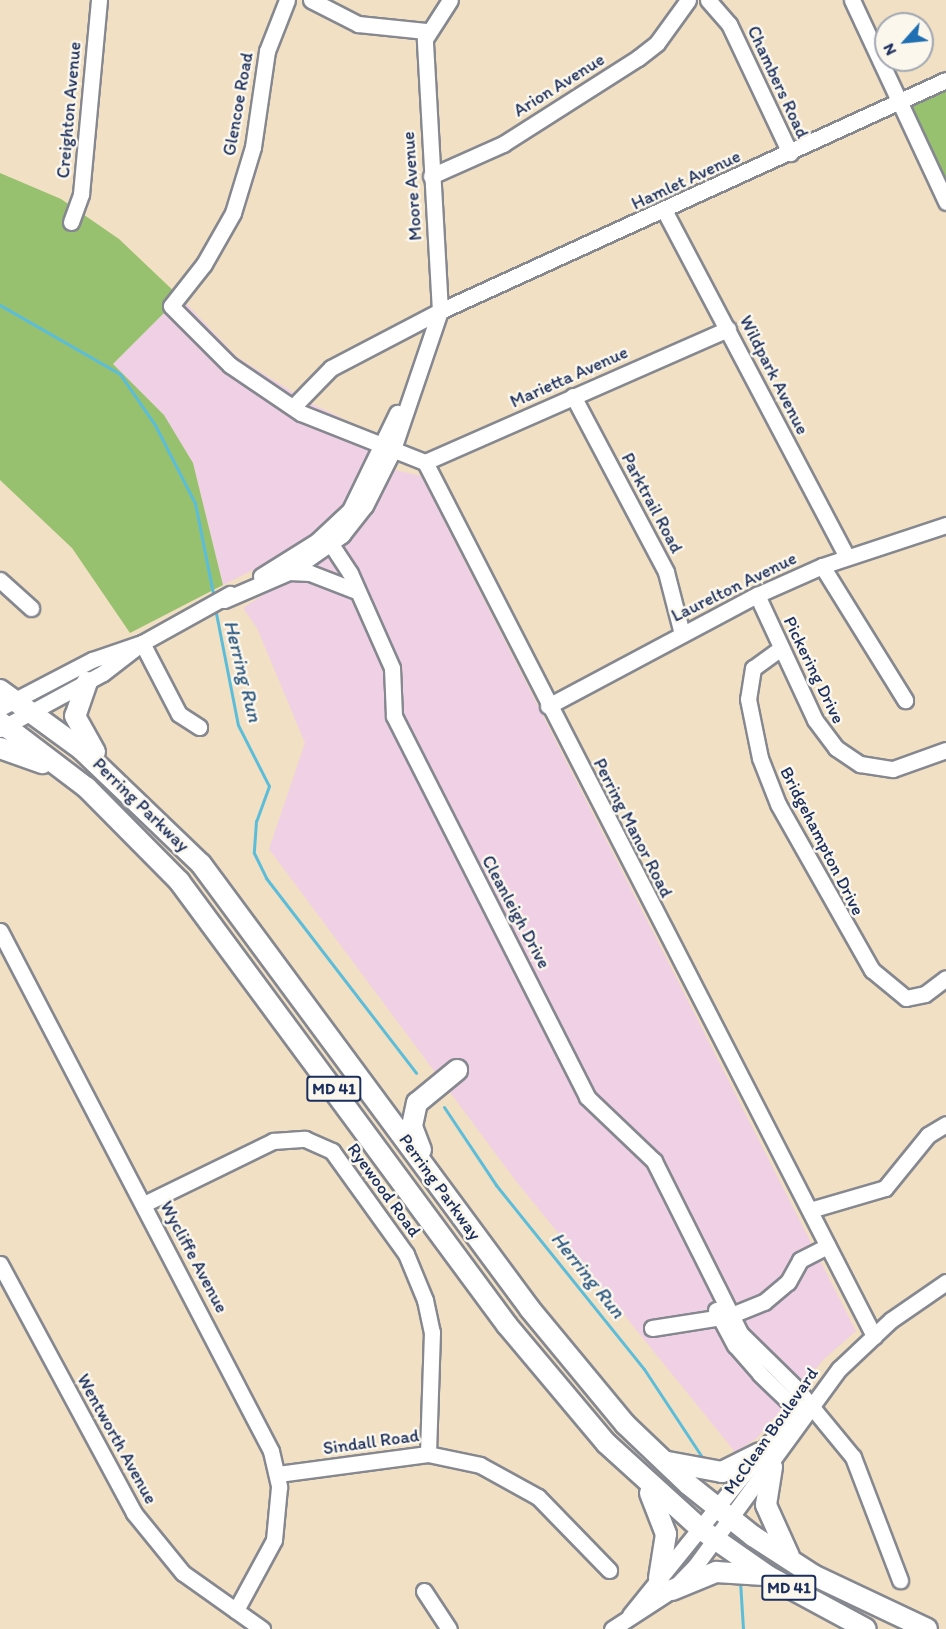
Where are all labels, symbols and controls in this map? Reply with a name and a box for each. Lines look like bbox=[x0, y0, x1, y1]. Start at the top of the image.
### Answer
north arrow bbox=[874, 12, 934, 72]
street label: Chambers Road bbox=[743, 23, 813, 141]
text: N bbox=[878, 40, 900, 59]
street label: Creighton Avenue bbox=[52, 41, 86, 179]
street label: Arion Avenue bbox=[510, 49, 608, 121]
street label: Glencoe Road bbox=[218, 51, 258, 157]
street label: Moore Avenue bbox=[397, 131, 427, 241]
street label: Hamlet Avenue bbox=[628, 145, 744, 215]
street label: Wildpark Avenue bbox=[735, 312, 813, 438]
street label: Marietta Avenue bbox=[507, 341, 631, 413]
street label: Parktrail Road bbox=[616, 449, 688, 557]
street label: Laurelton Avenue bbox=[668, 548, 800, 626]
street label: Pickering Drive bbox=[779, 613, 849, 727]
water label: Herring Run bbox=[219, 617, 267, 725]
street label: Perring Parkway bbox=[88, 754, 194, 856]
street label: Perring Manor Road bbox=[589, 755, 677, 901]
street label: Bridgehampton Drive bbox=[775, 763, 869, 919]
street label: Cleanleigh Drive bbox=[477, 852, 555, 972]
road number: MD 41 bbox=[306, 1076, 362, 1102]
street label: Perring Parkway bbox=[394, 1130, 486, 1244]
street label: Ryewood Road bbox=[343, 1139, 425, 1241]
street label: Wycliffe Avenue bbox=[155, 1197, 233, 1317]
water label: Herring Run bbox=[546, 1227, 630, 1323]
street label: McClean Boulevard bbox=[719, 1363, 823, 1499]
street label: Wentworth Avenue bbox=[72, 1370, 162, 1508]
street label: Sindall Road bbox=[322, 1425, 420, 1459]
road number: MD 41 bbox=[760, 1575, 818, 1601]

